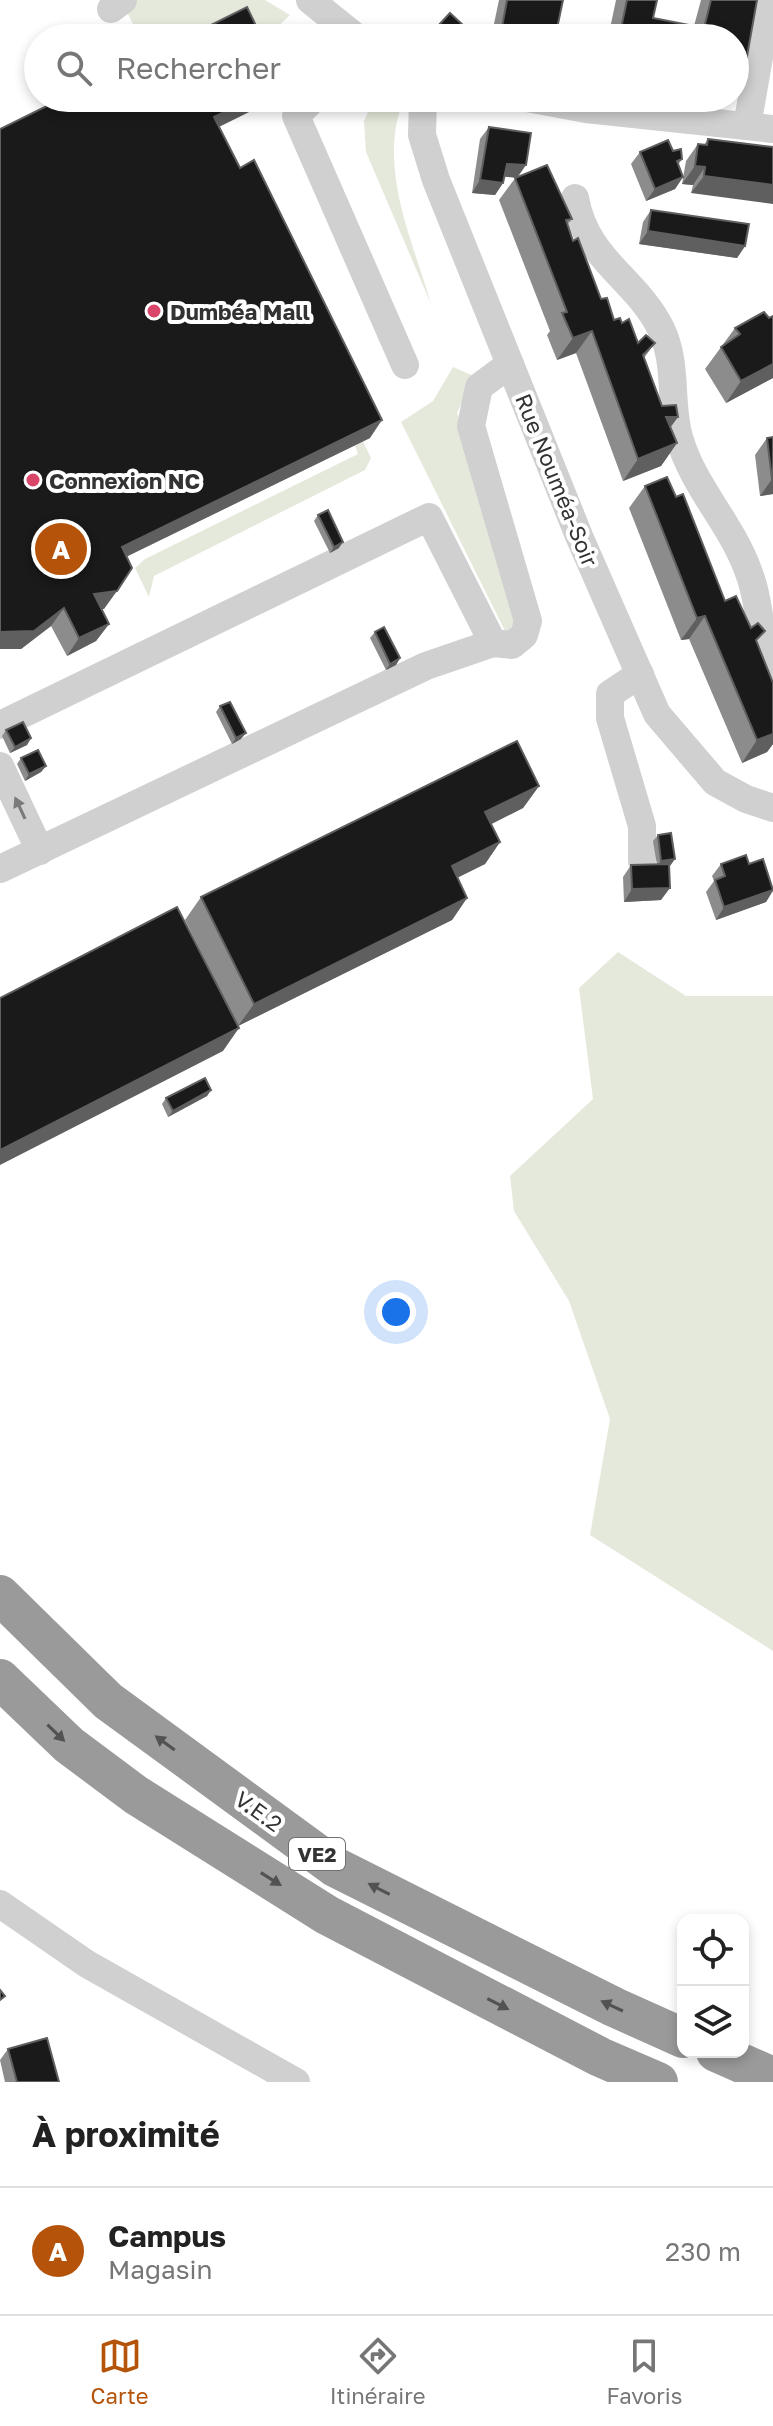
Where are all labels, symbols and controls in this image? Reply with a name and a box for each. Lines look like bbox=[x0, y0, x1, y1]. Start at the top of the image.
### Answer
search box bbox=[24, 24, 749, 112]
icon: search bbox=[52, 46, 96, 90]
text: Rechercher bbox=[116, 50, 281, 86]
place label: Dumbéa Mall bbox=[170, 298, 310, 325]
marker: Dumbéa Mall bbox=[145, 302, 163, 320]
street label: Rue Nouméa-Soir bbox=[510, 390, 604, 571]
place label: Connexion NC bbox=[49, 467, 200, 494]
marker: Connexion NC bbox=[24, 471, 42, 489]
pin: A bbox=[35, 519, 87, 579]
one-way arrow bbox=[13, 797, 27, 820]
your location bbox=[376, 1292, 416, 1332]
one-way arrow bbox=[46, 1723, 65, 1742]
one-way arrow bbox=[155, 1735, 176, 1751]
street label: V.E.2 bbox=[230, 1785, 288, 1837]
road number: VE2 bbox=[289, 1838, 345, 1870]
one-way arrow bbox=[260, 1872, 281, 1887]
one-way arrow bbox=[368, 1882, 391, 1896]
map controls bbox=[677, 1914, 749, 2058]
button: locate bbox=[677, 1914, 749, 1986]
button: layers bbox=[677, 1986, 749, 2058]
one-way arrow bbox=[487, 1998, 510, 2011]
one-way arrow bbox=[600, 1999, 623, 2013]
text: À proximité bbox=[32, 2114, 220, 2154]
text: Campus bbox=[108, 2218, 226, 2254]
text: A bbox=[49, 2236, 67, 2267]
text: 230 m bbox=[665, 2236, 741, 2267]
text: Magasin bbox=[108, 2254, 212, 2285]
tab: Carte bbox=[91, 2334, 149, 2409]
tab: Itinéraire bbox=[330, 2334, 425, 2409]
tab: Favoris bbox=[607, 2334, 682, 2409]

